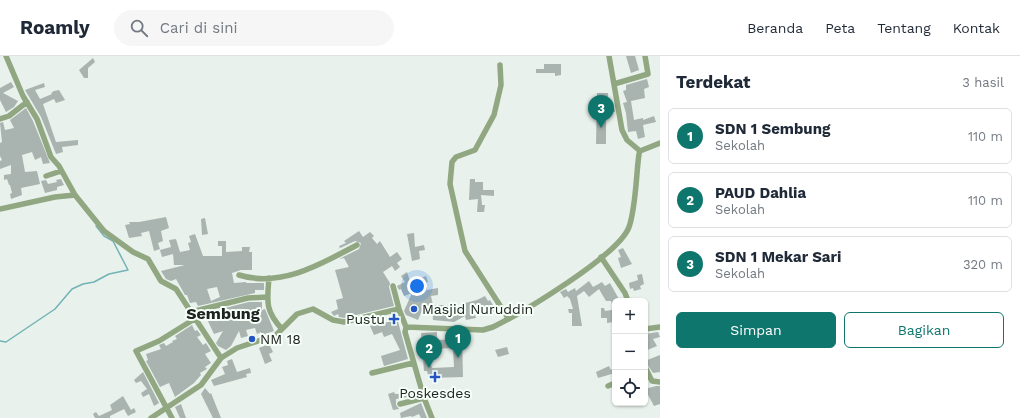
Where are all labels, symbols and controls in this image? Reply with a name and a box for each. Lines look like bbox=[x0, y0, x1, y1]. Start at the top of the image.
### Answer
search box bbox=[114, 10, 394, 46]
text: Roamly bbox=[20, 16, 90, 39]
icon: search bbox=[128, 17, 150, 39]
text: Cari di sini bbox=[160, 19, 237, 37]
text: Beranda bbox=[747, 20, 803, 36]
text: Peta bbox=[825, 20, 855, 36]
text: Tentang bbox=[877, 20, 931, 36]
text: Kontak bbox=[953, 20, 1000, 36]
text: Terdekat bbox=[676, 72, 751, 92]
text: 3 hasil bbox=[962, 75, 1004, 90]
pin: 3 bbox=[588, 95, 614, 128]
text: SDN 1 Sembung bbox=[715, 120, 830, 138]
text: 1 bbox=[687, 129, 693, 144]
text: 110 m bbox=[968, 129, 1003, 144]
text: Sekolah bbox=[715, 138, 765, 153]
text: PAUD Dahlia bbox=[715, 184, 806, 202]
text: 2 bbox=[686, 193, 694, 208]
text: 110 m bbox=[968, 193, 1003, 208]
text: Sekolah bbox=[715, 202, 765, 217]
text: SDN 1 Mekar Sari bbox=[715, 248, 841, 266]
text: 3 bbox=[686, 257, 694, 272]
text: 320 m bbox=[963, 257, 1003, 272]
text: Sekolah bbox=[715, 266, 765, 281]
your location bbox=[407, 276, 427, 296]
map controls bbox=[612, 298, 648, 406]
button: + bbox=[612, 298, 648, 334]
place label: Masjid Nuruddin bbox=[422, 301, 533, 317]
district label: Sembung bbox=[186, 304, 260, 323]
marker: Masjid Nuruddin bbox=[409, 304, 419, 314]
place label: Pustu bbox=[346, 311, 385, 327]
button: Simpan bbox=[676, 312, 836, 348]
button: Bagikan bbox=[844, 312, 1004, 348]
marker: Pustu bbox=[388, 313, 400, 325]
pin: 1 bbox=[445, 325, 471, 358]
place label: NM 18 bbox=[260, 331, 301, 347]
marker: NM 18 bbox=[247, 334, 257, 344]
button: − bbox=[612, 334, 648, 370]
pin: 2 bbox=[416, 335, 442, 368]
button: locate bbox=[612, 370, 648, 406]
marker: Poskesdes bbox=[429, 371, 441, 383]
place label: Poskesdes bbox=[399, 385, 471, 401]

